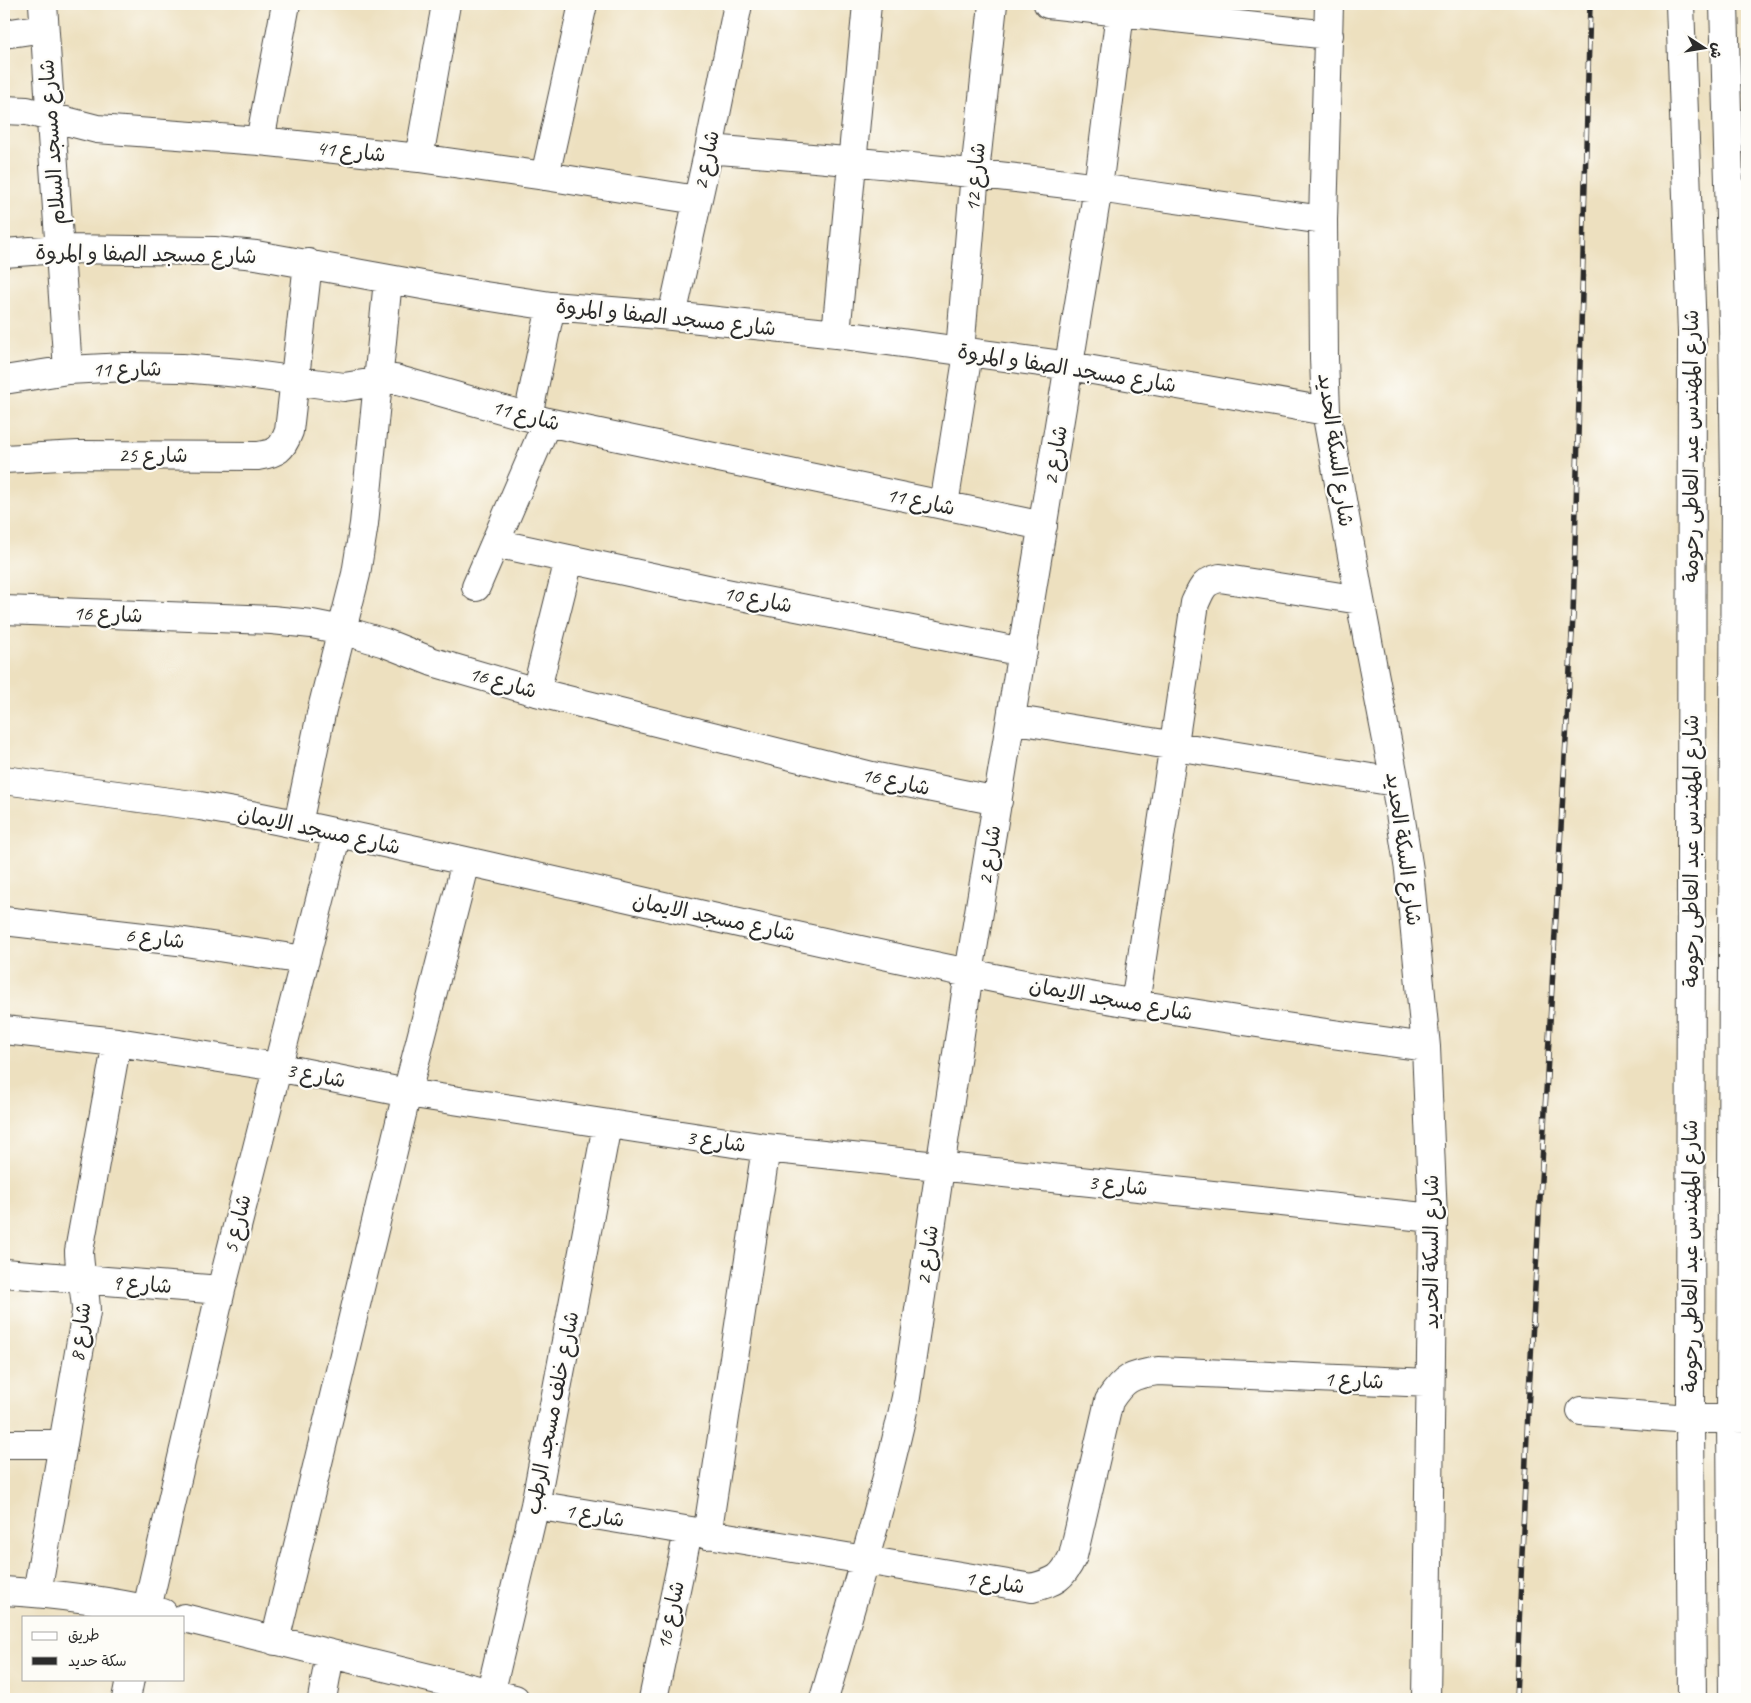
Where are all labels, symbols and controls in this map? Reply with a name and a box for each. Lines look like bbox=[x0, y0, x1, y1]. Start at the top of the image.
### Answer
north arrow bbox=[1678, 22, 1728, 72]
text: ش bbox=[1706, 41, 1726, 60]
street label: شارع مسجد السلام bbox=[33, 58, 74, 226]
street label: شارع 2 bbox=[687, 128, 727, 192]
street label: شارع 41 bbox=[315, 134, 387, 170]
street label: شارع 12 bbox=[959, 141, 993, 213]
street label: شارع مسجد الصفا و المروة bbox=[35, 239, 257, 271]
street label: شارع مسجد الصفا و المروة bbox=[554, 293, 777, 343]
street label: شارع المهندس عبد العاطى رحومة bbox=[1678, 310, 1706, 582]
street label: شارع مسجد الصفا و المروة bbox=[955, 338, 1178, 400]
street label: شارع 11 bbox=[92, 355, 162, 385]
street label: شارع السكة الحديد bbox=[1310, 371, 1360, 529]
street label: شارع 11 bbox=[489, 393, 563, 438]
street label: شارع 2 bbox=[1037, 423, 1075, 487]
street label: شارع 25 bbox=[118, 442, 188, 470]
street label: شارع 11 bbox=[884, 481, 958, 523]
street label: شارع 10 bbox=[721, 580, 795, 620]
street label: شارع 16 bbox=[73, 600, 143, 630]
street label: شارع 16 bbox=[465, 660, 540, 706]
street label: شارع المهندس عبد العاطى رحومة bbox=[1678, 715, 1706, 987]
street label: شارع 16 bbox=[859, 761, 933, 803]
street label: شارع السكة الحديد bbox=[1378, 770, 1428, 928]
street label: شارع مسجد الايمان bbox=[235, 800, 403, 862]
street label: شارع 2 bbox=[971, 823, 1009, 887]
street label: شارع مسجد الايمان bbox=[630, 887, 798, 949]
street label: شارع 6 bbox=[123, 921, 186, 957]
street label: شارع مسجد الايمان bbox=[1027, 972, 1195, 1028]
street label: شارع 3 bbox=[284, 1057, 348, 1095]
street label: شارع المهندس عبد العاطى رحومة bbox=[1677, 1120, 1705, 1392]
street label: شارع 3 bbox=[684, 1124, 748, 1160]
street label: شارع 3 bbox=[1087, 1169, 1149, 1203]
street label: شارع السكة الحديد bbox=[1418, 1175, 1446, 1329]
street label: شارع 5 bbox=[217, 1192, 259, 1257]
street label: شارع 2 bbox=[910, 1223, 946, 1287]
street label: شارع 9 bbox=[111, 1269, 173, 1301]
street label: شارع 8 bbox=[63, 1301, 99, 1364]
street label: شارع خلف مسجد الرطب bbox=[520, 1309, 586, 1517]
street label: شارع 1 bbox=[1323, 1365, 1385, 1397]
street label: شارع 1 bbox=[563, 1497, 627, 1535]
street label: شارع 1 bbox=[963, 1564, 1027, 1602]
street label: شارع 16 bbox=[650, 1578, 692, 1652]
legend bbox=[22, 1616, 185, 1680]
text: طريق bbox=[68, 1626, 100, 1645]
text: سكة حديد bbox=[68, 1652, 127, 1671]

